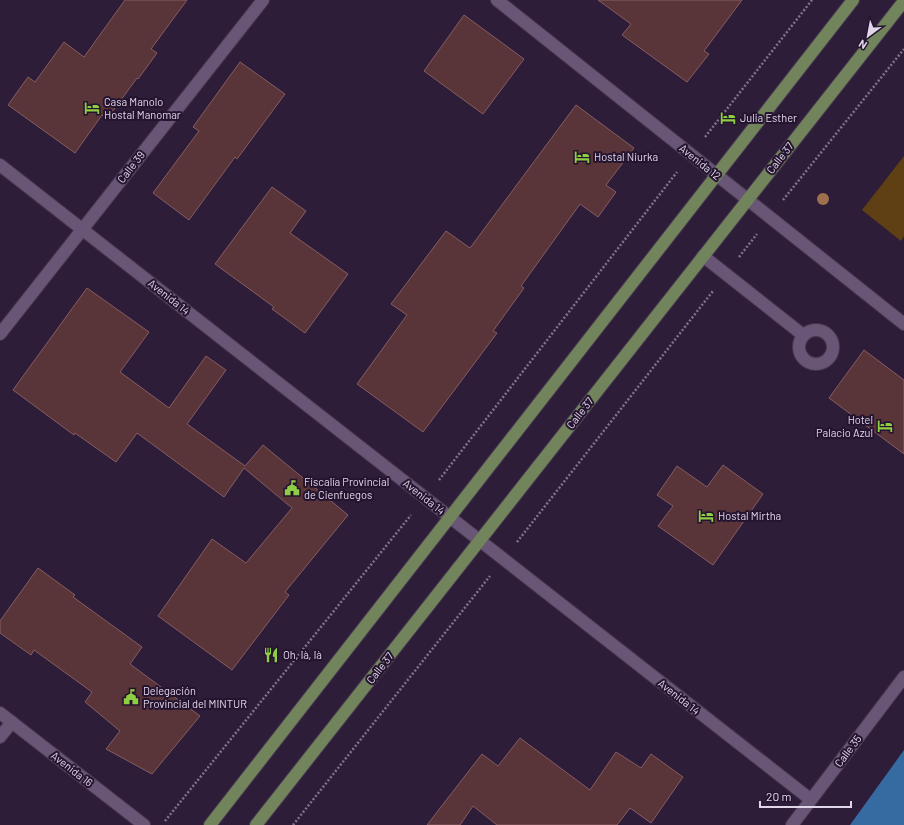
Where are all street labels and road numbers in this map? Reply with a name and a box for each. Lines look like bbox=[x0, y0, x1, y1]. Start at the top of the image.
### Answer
street label: Calle 37 bbox=[763, 139, 796, 176]
street label: Avenida 12 bbox=[677, 141, 724, 182]
street label: Calle 39 bbox=[114, 148, 147, 185]
street label: Avenida 14 bbox=[146, 276, 193, 317]
street label: Calle 37 bbox=[563, 394, 596, 431]
street label: Avenida 14 bbox=[401, 476, 448, 517]
street label: Calle 37 bbox=[363, 649, 396, 686]
street label: Avenida 14 bbox=[656, 676, 703, 717]
street label: Calle 35 bbox=[831, 732, 864, 769]
street label: Avenida 16 bbox=[49, 748, 96, 789]

